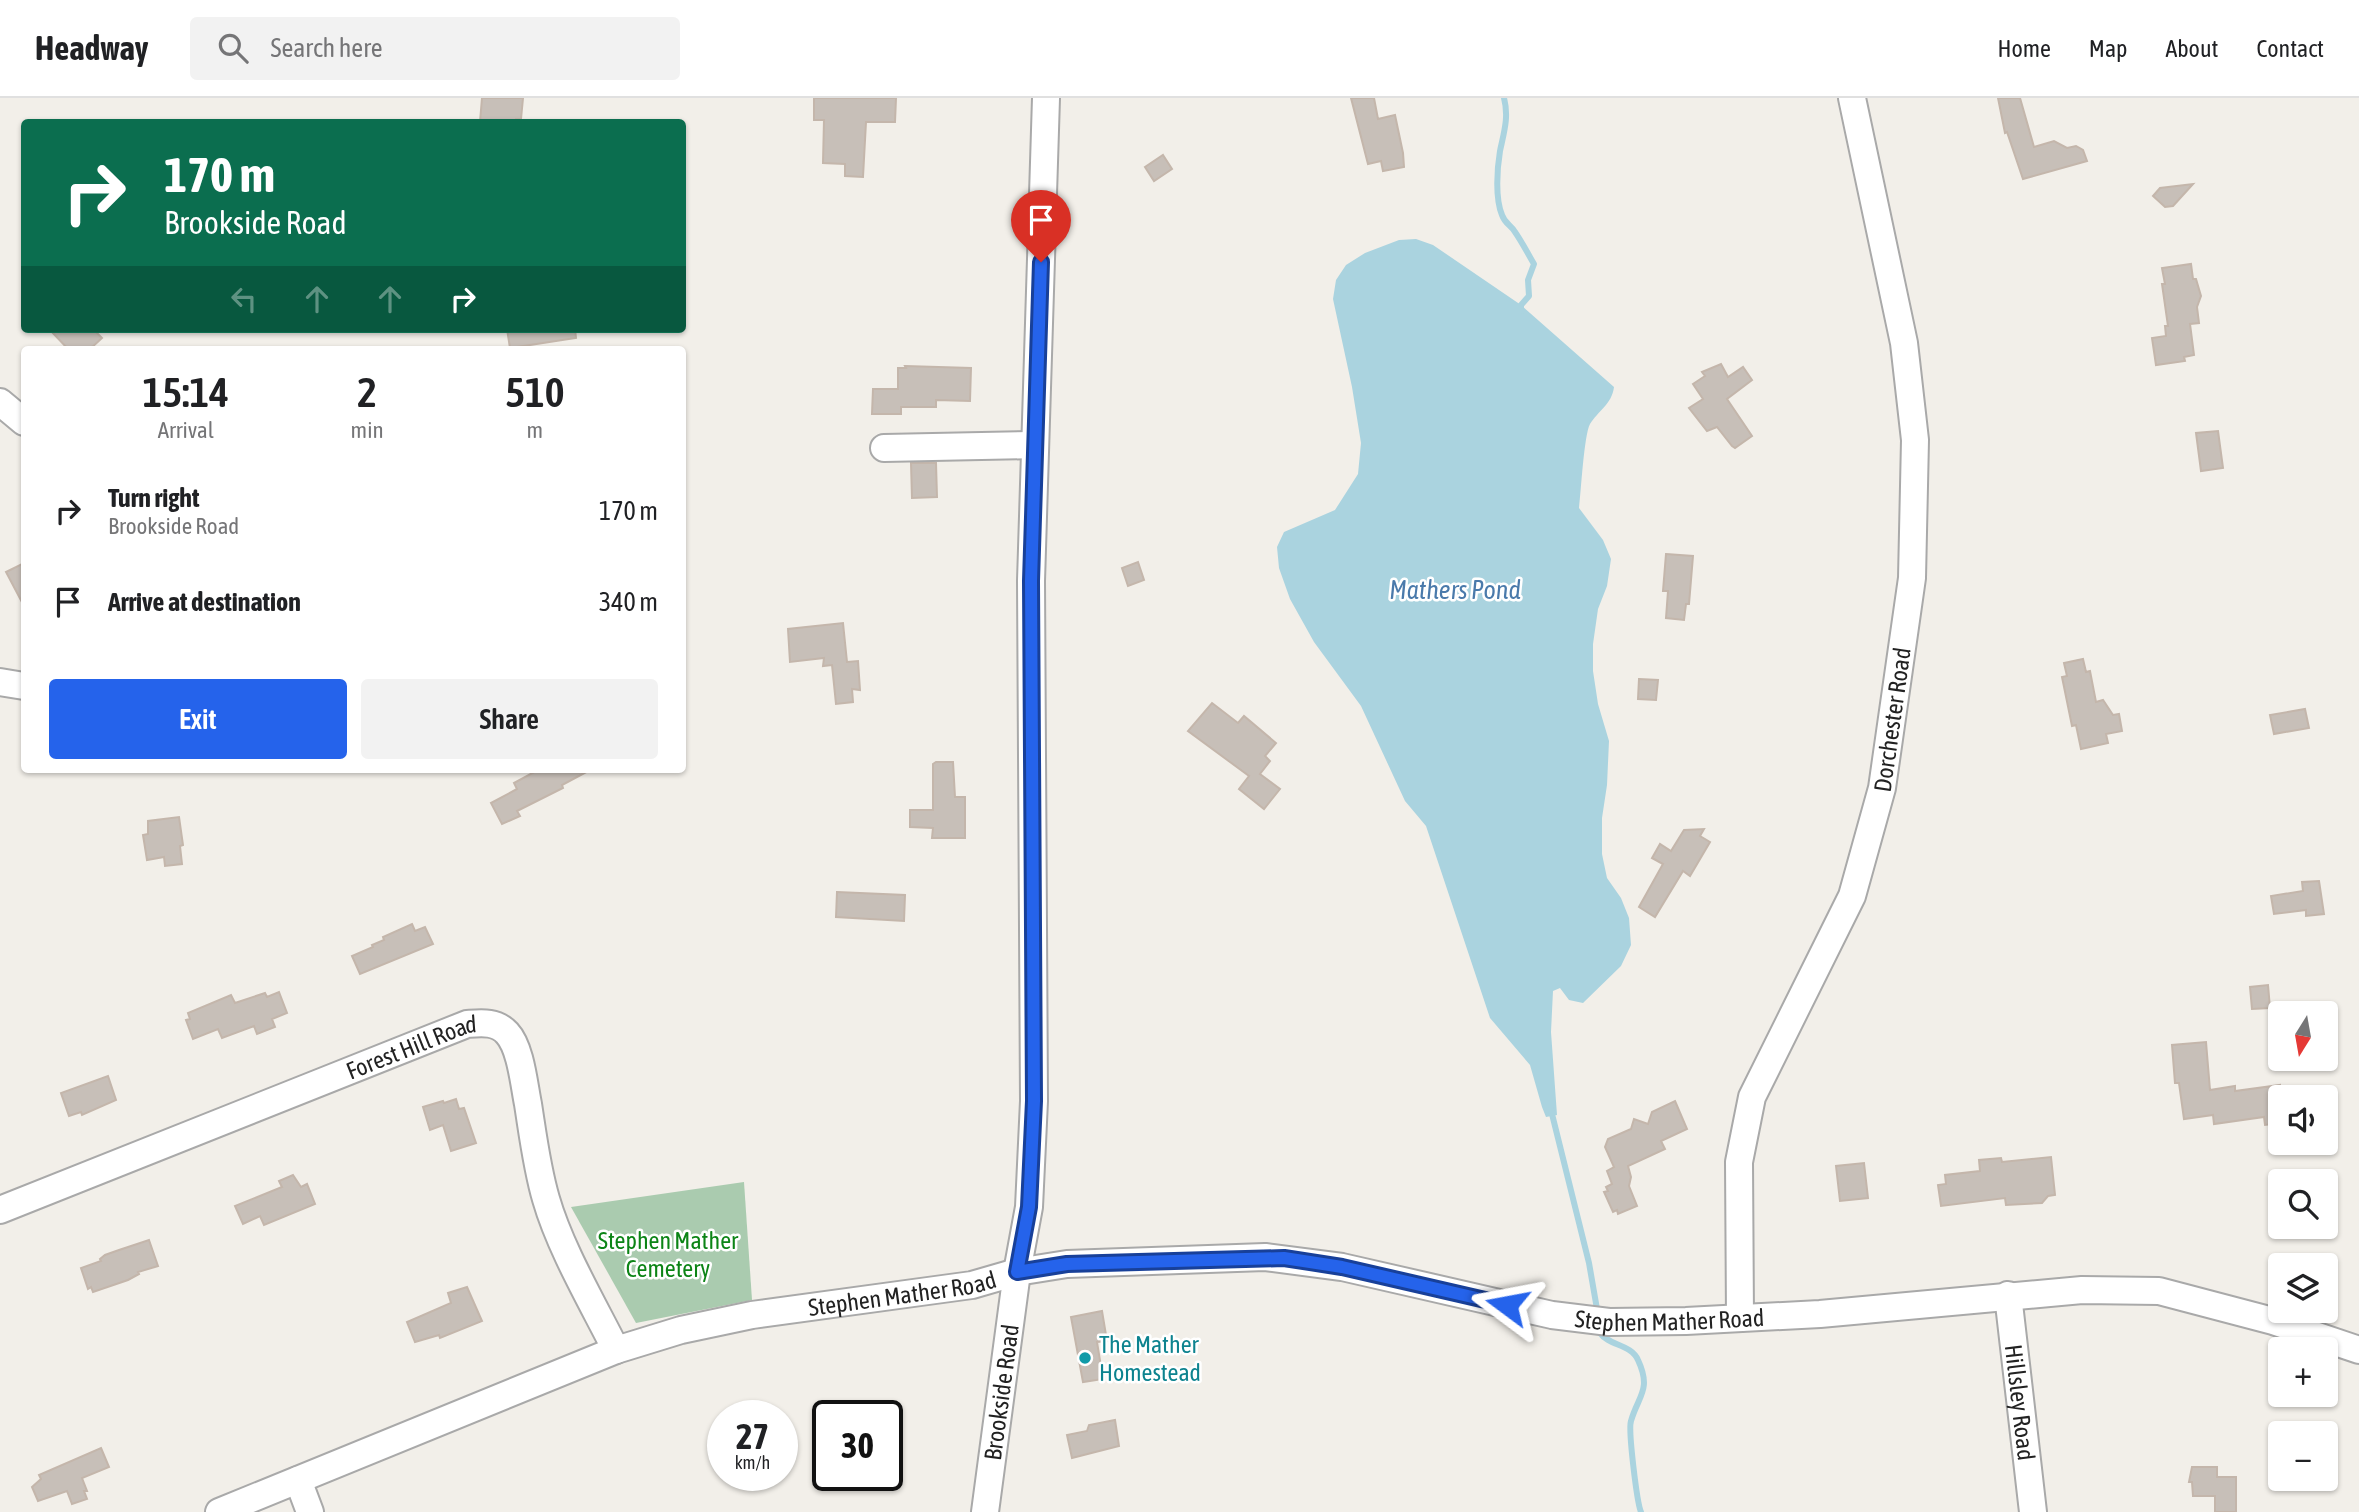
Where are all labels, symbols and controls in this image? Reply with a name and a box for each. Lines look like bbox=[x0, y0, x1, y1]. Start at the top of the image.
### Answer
search box bbox=[190, 17, 680, 80]
text: Headway bbox=[35, 29, 148, 67]
icon: search bbox=[214, 29, 252, 67]
text: Search here bbox=[270, 33, 383, 63]
text: Home bbox=[1997, 35, 2051, 62]
text: Map bbox=[2089, 35, 2127, 62]
text: About bbox=[2165, 35, 2218, 62]
text: Contact bbox=[2256, 35, 2324, 62]
text: 170 m bbox=[164, 146, 275, 202]
icon: right bbox=[49, 147, 140, 238]
pin bbox=[1011, 190, 1071, 262]
icon: arrive bbox=[1022, 201, 1060, 239]
text: Brookside Road bbox=[164, 204, 347, 241]
icon: left bbox=[225, 280, 263, 318]
icon: ahead bbox=[298, 280, 336, 318]
icon: ahead bbox=[371, 280, 409, 318]
icon: right bbox=[444, 280, 482, 318]
text: 15:14 bbox=[143, 368, 229, 416]
text: 2 bbox=[357, 368, 377, 416]
text: 510 bbox=[505, 368, 564, 416]
text: Arrival bbox=[158, 417, 214, 443]
text: min bbox=[351, 417, 384, 443]
text: m bbox=[527, 417, 543, 443]
text: Turn right bbox=[108, 483, 199, 513]
icon: right bbox=[49, 492, 87, 530]
text: 170 m bbox=[599, 496, 658, 526]
text: Brookside Road bbox=[108, 513, 239, 539]
water label: Mathers Pond bbox=[1389, 575, 1521, 605]
icon: arrive bbox=[49, 583, 87, 621]
text: Arrive at destination bbox=[108, 587, 301, 617]
text: 340 m bbox=[599, 587, 658, 617]
street label: Dorchester Road bbox=[1868, 646, 1915, 794]
button: Exit bbox=[49, 679, 347, 759]
button: Share bbox=[361, 679, 658, 759]
north arrow bbox=[2268, 1001, 2338, 1071]
map controls bbox=[2268, 1001, 2338, 1491]
street label: Forest Hill Road bbox=[342, 1010, 478, 1084]
button: sound bbox=[2268, 1085, 2338, 1155]
button: search bbox=[2268, 1169, 2338, 1239]
park label: Stephen Mather Cemetery bbox=[598, 1227, 739, 1282]
button: layers bbox=[2268, 1253, 2338, 1323]
street label: Stephen Mather Road bbox=[807, 1265, 999, 1321]
position arrow bbox=[1470, 1268, 1544, 1342]
street label: Stephen Mather Road bbox=[1573, 1303, 1765, 1336]
street label: Brookside Road bbox=[979, 1322, 1023, 1462]
place label: The Mather Homestead bbox=[1099, 1331, 1201, 1386]
button: + bbox=[2268, 1337, 2338, 1407]
street label: Hillsley Road bbox=[2000, 1343, 2040, 1462]
marker: The Mather Homestead bbox=[1077, 1350, 1093, 1366]
speed limit sign: 30 bbox=[812, 1400, 903, 1491]
text: 27 bbox=[736, 1416, 769, 1456]
button: − bbox=[2268, 1421, 2338, 1491]
text: km/h bbox=[735, 1452, 770, 1473]

